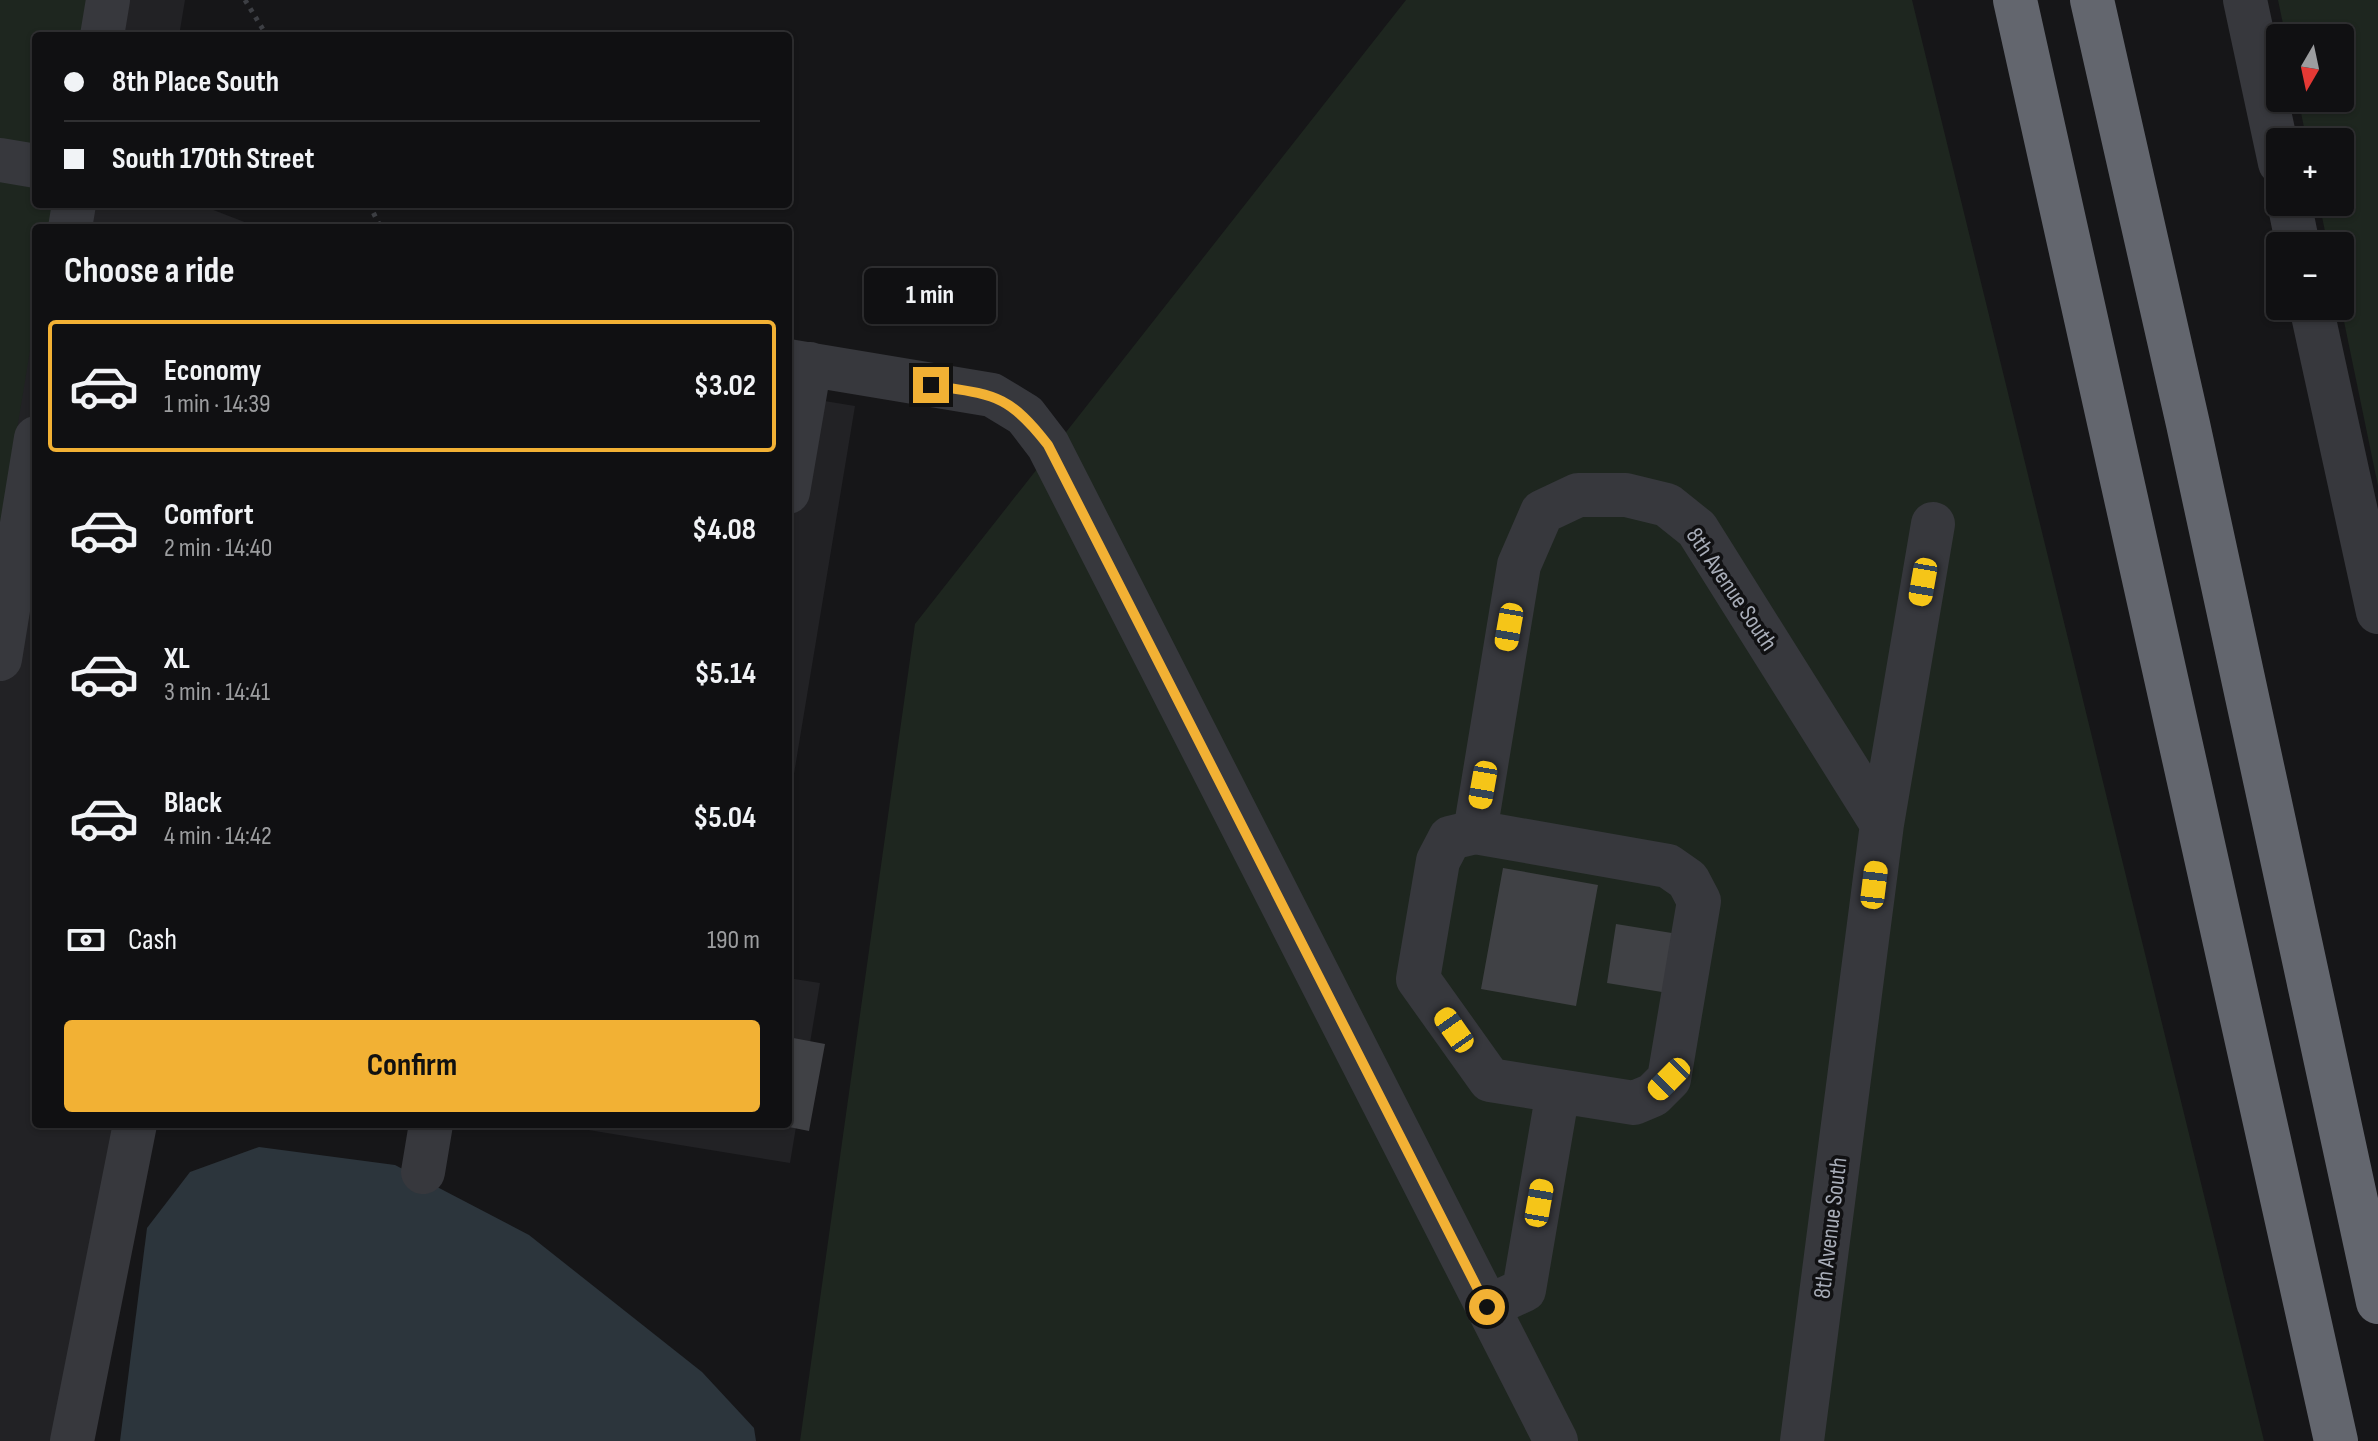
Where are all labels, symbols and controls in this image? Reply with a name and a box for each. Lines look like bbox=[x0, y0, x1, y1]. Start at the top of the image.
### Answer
north arrow bbox=[2266, 24, 2354, 112]
map controls bbox=[2266, 24, 2354, 320]
text: 8th Place South bbox=[112, 64, 279, 100]
button: + bbox=[2266, 128, 2354, 216]
text: South 170th Street bbox=[112, 141, 314, 177]
button: − bbox=[2266, 232, 2354, 320]
text: Choose a ride bbox=[64, 250, 235, 293]
callout: 1 min bbox=[865, 269, 997, 325]
text: 1 min bbox=[906, 280, 954, 311]
icon: car bbox=[68, 350, 140, 422]
text: Economy bbox=[164, 353, 261, 389]
route end bbox=[913, 367, 949, 403]
text: $3.02 bbox=[694, 368, 756, 404]
text: 1 min · 14:39 bbox=[164, 389, 271, 420]
icon: car bbox=[68, 494, 140, 566]
text: Comfort bbox=[164, 497, 254, 533]
text: $4.08 bbox=[692, 512, 756, 548]
street label: 8th Avenue South bbox=[1680, 522, 1783, 656]
text: 2 min · 14:40 bbox=[164, 533, 272, 564]
car bbox=[1907, 556, 1939, 608]
car bbox=[1493, 601, 1525, 653]
icon: car bbox=[68, 638, 140, 710]
text: XL bbox=[164, 641, 190, 677]
text: $5.14 bbox=[695, 656, 756, 692]
text: 3 min · 14:41 bbox=[164, 677, 270, 708]
car bbox=[1467, 759, 1499, 811]
icon: car bbox=[68, 782, 140, 854]
text: Black bbox=[164, 785, 222, 821]
text: $5.04 bbox=[693, 800, 756, 836]
text: 4 min · 14:42 bbox=[164, 821, 272, 852]
car bbox=[1859, 860, 1889, 910]
icon: cash bbox=[64, 918, 108, 962]
text: Cash bbox=[128, 922, 177, 958]
text: 190 m bbox=[707, 925, 760, 956]
car bbox=[1430, 1003, 1478, 1057]
button: Confirm bbox=[64, 1020, 760, 1112]
car bbox=[1644, 1054, 1694, 1104]
street label: 8th Avenue South bbox=[1807, 1156, 1854, 1300]
car bbox=[1523, 1177, 1555, 1229]
route start bbox=[1469, 1289, 1505, 1325]

